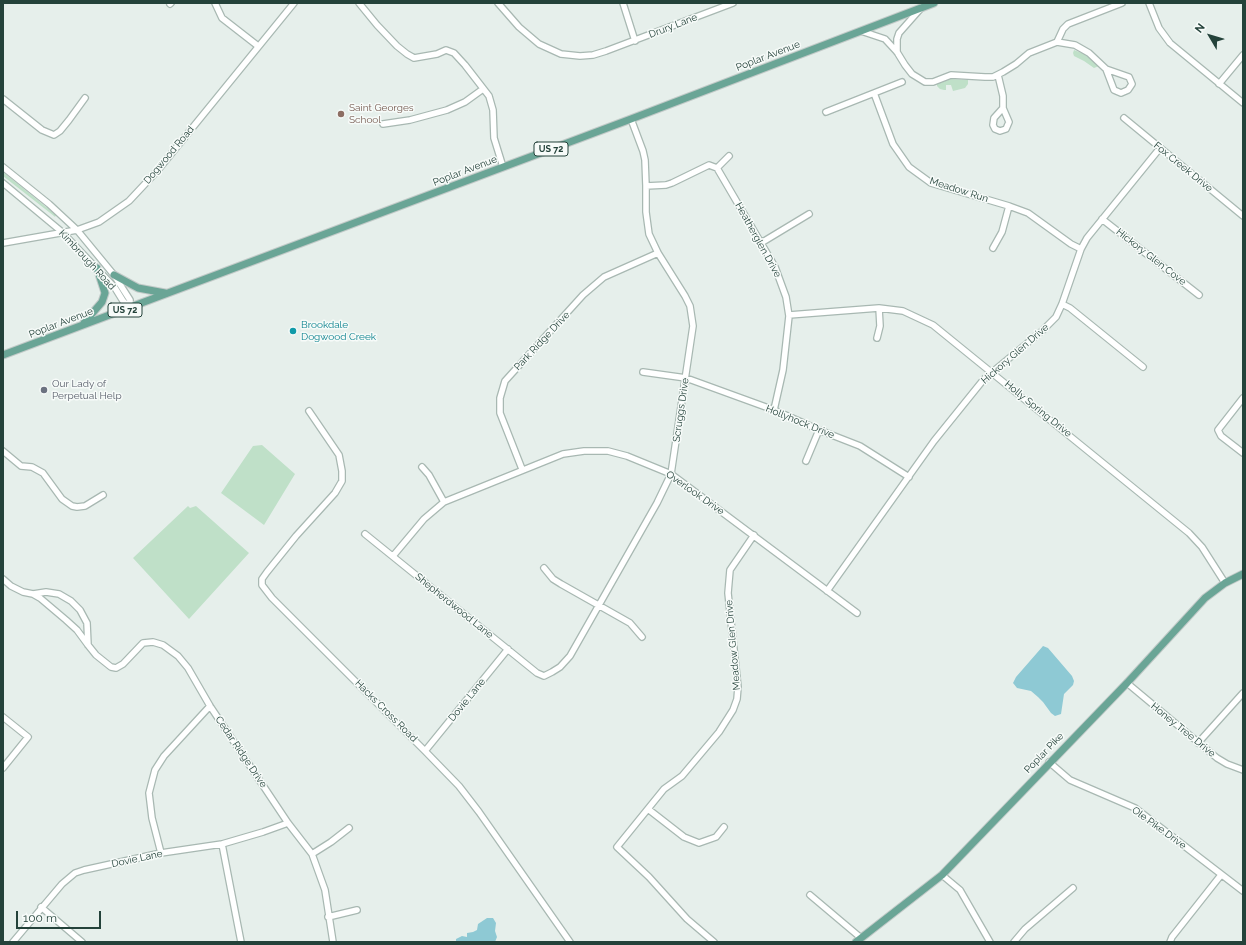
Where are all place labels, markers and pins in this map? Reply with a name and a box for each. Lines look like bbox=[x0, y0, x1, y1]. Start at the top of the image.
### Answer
place label: Saint Georges School bbox=[349, 102, 414, 126]
marker: Saint Georges School bbox=[336, 109, 346, 119]
place label: Brookdale Dogwood Creek bbox=[301, 319, 376, 342]
marker: Brookdale Dogwood Creek bbox=[288, 326, 298, 336]
place label: Our Lady of Perpetual Help bbox=[52, 378, 122, 402]
marker: Our Lady of Perpetual Help bbox=[39, 385, 49, 395]

